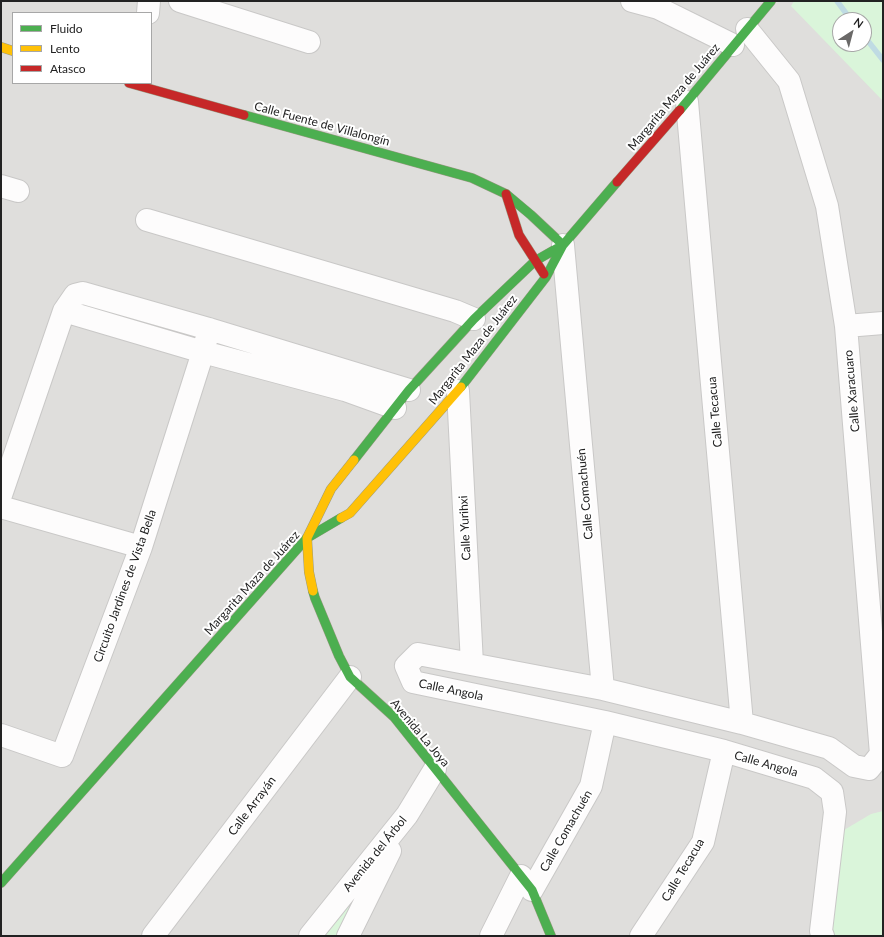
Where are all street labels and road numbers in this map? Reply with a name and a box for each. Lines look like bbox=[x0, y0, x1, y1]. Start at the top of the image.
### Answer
street label: Margarita Maza de Juárez bbox=[625, 41, 723, 153]
street label: Calle Fuente de Villalongín bbox=[253, 99, 391, 149]
street label: Margarita Maza de Juárez bbox=[426, 292, 520, 408]
street label: Calle Xaracuaro bbox=[841, 349, 863, 433]
street label: Calle Tecacua bbox=[705, 376, 725, 448]
street label: Calle Comachuén bbox=[574, 448, 596, 540]
street label: Calle Yurihxi bbox=[456, 495, 474, 561]
street label: Circuito Jardines de Vista Bella bbox=[91, 508, 159, 664]
street label: Margarita Maza de Juárez bbox=[202, 528, 302, 638]
street label: Calle Angola bbox=[417, 676, 485, 704]
street label: Avenida La Joya bbox=[387, 696, 453, 770]
street label: Calle Angola bbox=[732, 748, 800, 780]
street label: Calle Arrayán bbox=[225, 774, 279, 838]
street label: Calle Comachuén bbox=[537, 788, 595, 874]
street label: Avenida del Árbol bbox=[340, 813, 410, 895]
street label: Calle Tecacua bbox=[659, 836, 707, 904]

